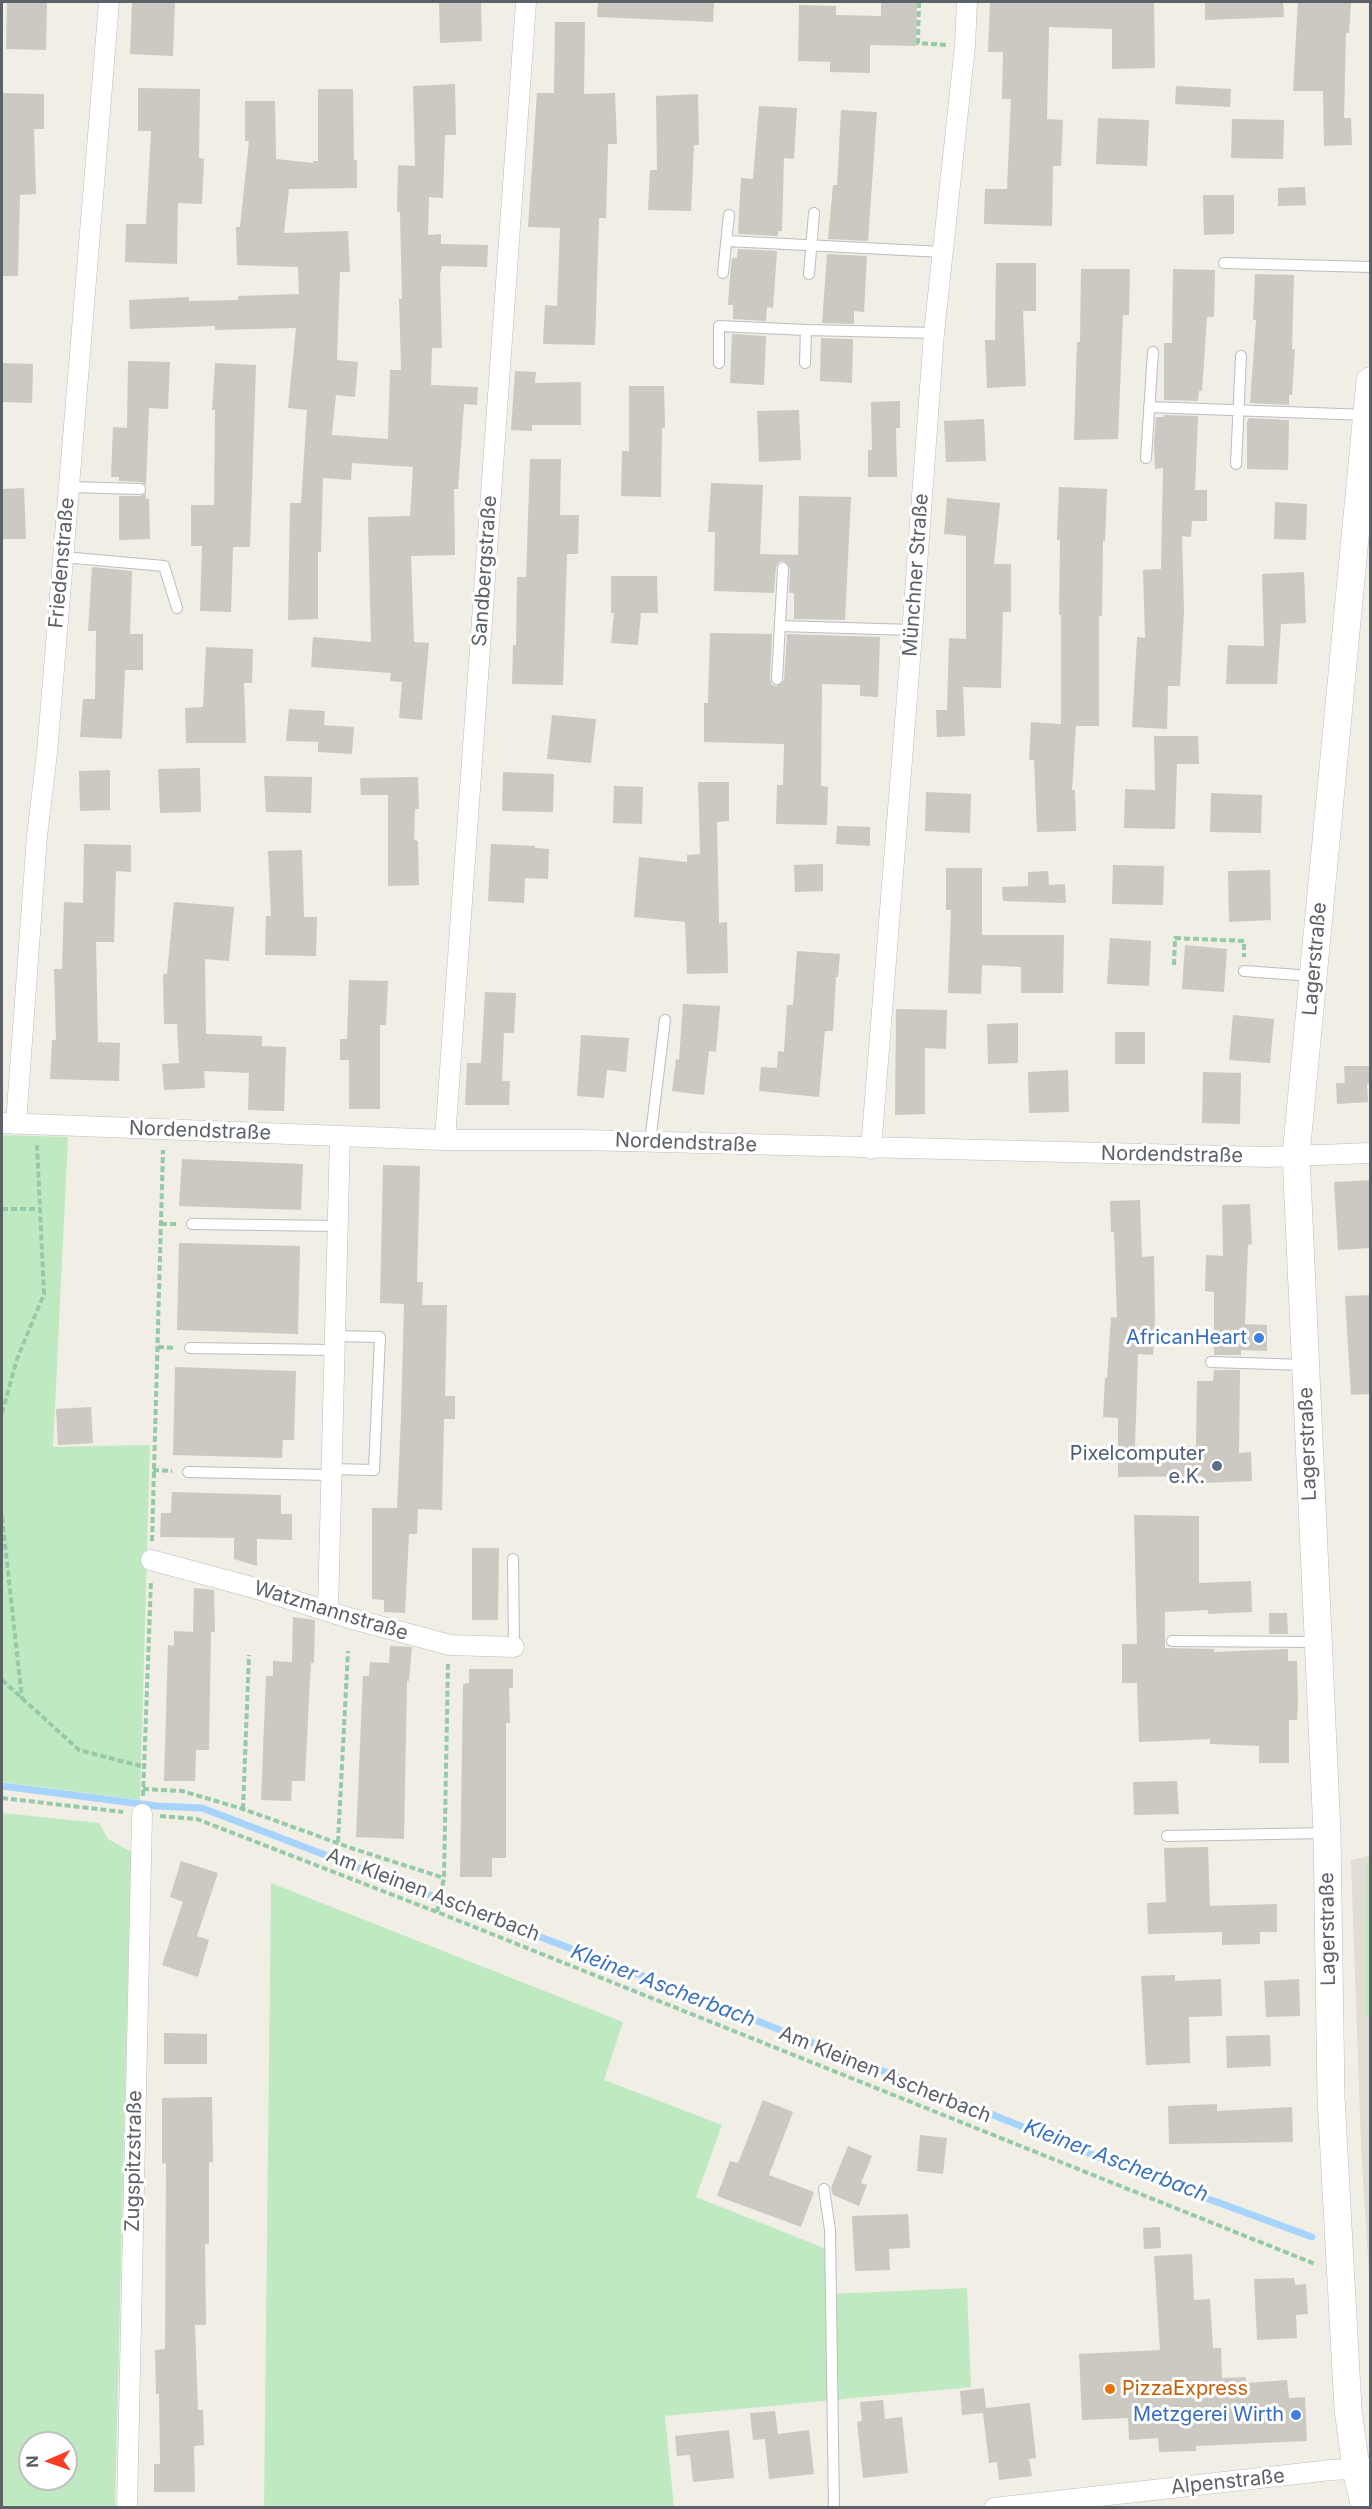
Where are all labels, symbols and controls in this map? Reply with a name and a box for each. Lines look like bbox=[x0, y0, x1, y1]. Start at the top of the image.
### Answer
street label: Münchner Straße bbox=[898, 493, 934, 657]
street label: Sandbergstraße bbox=[468, 495, 502, 647]
street label: Friedenstraße bbox=[44, 497, 80, 629]
street label: Lagerstraße bbox=[1298, 901, 1332, 1017]
street label: Nordendstraße bbox=[129, 1117, 271, 1145]
street label: Nordendstraße bbox=[615, 1129, 757, 1157]
street label: Nordendstraße bbox=[1101, 1142, 1243, 1168]
place label: AfricanHeart bbox=[1126, 1326, 1247, 1350]
marker: AfricanHeart bbox=[1252, 1331, 1266, 1345]
street label: Lagerstraße bbox=[1294, 1387, 1322, 1501]
place label: Pixelcomputer e.K. bbox=[1070, 1442, 1205, 1489]
marker: Pixelcomputer e.K. bbox=[1210, 1459, 1224, 1473]
street label: Watzmannstraße bbox=[251, 1576, 411, 1646]
street label: Am Kleinen Ascherbach bbox=[323, 1843, 543, 1947]
street label: Lagerstraße bbox=[1315, 1872, 1341, 1986]
water label: Kleiner Ascherbach bbox=[567, 1939, 759, 2033]
street label: Am Kleinen Ascherbach bbox=[775, 2021, 995, 2129]
street label: Zugspitzstraße bbox=[121, 2090, 147, 2232]
water label: Kleiner Ascherbach bbox=[1020, 2114, 1212, 2208]
place label: PizzaExpress bbox=[1122, 2377, 1248, 2401]
marker: PizzaExpress bbox=[1103, 2382, 1117, 2396]
place label: Metzgerei Wirth bbox=[1133, 2403, 1284, 2427]
marker: Metzgerei Wirth bbox=[1289, 2408, 1303, 2422]
north arrow bbox=[18, 2431, 78, 2491]
text: N bbox=[22, 2455, 42, 2468]
street label: Alpenstraße bbox=[1170, 2464, 1286, 2500]

